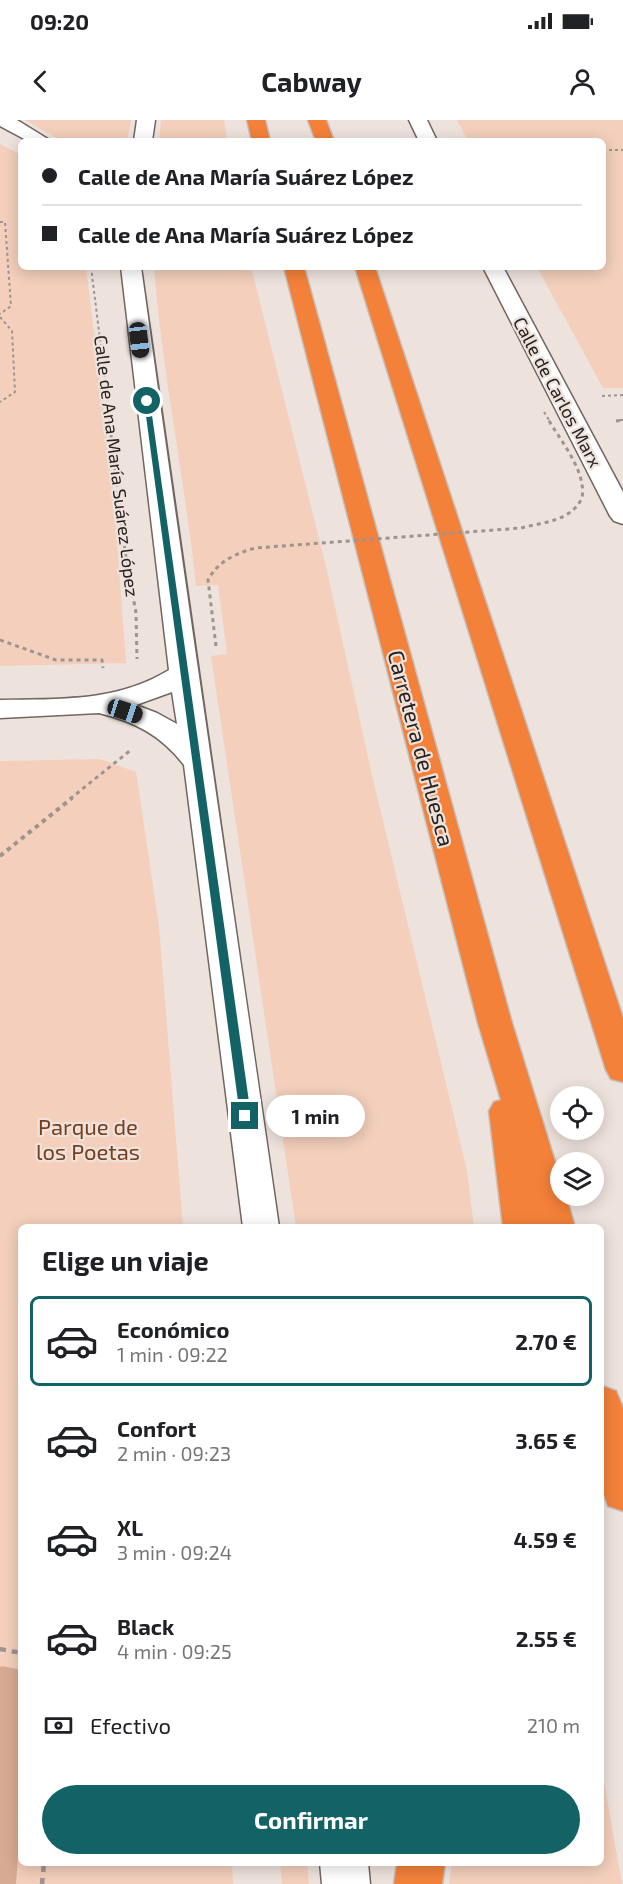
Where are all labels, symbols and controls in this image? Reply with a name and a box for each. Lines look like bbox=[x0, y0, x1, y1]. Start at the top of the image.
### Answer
text: 09:20 bbox=[30, 8, 89, 34]
icon: back bbox=[24, 65, 57, 98]
text: Cabway bbox=[261, 65, 362, 97]
icon: person bbox=[566, 65, 599, 98]
text: Calle de Ana María Suárez López bbox=[78, 163, 414, 189]
text: Calle de Ana María Suárez López bbox=[78, 221, 414, 247]
street label: Calle de Carlos Marx bbox=[509, 313, 607, 471]
car bbox=[128, 321, 150, 359]
street label: Calle de Ana María Suárez López bbox=[90, 334, 144, 598]
route start bbox=[133, 387, 160, 414]
street label: Carretera de Huesca bbox=[383, 647, 461, 849]
car bbox=[105, 697, 145, 725]
map controls bbox=[550, 1086, 604, 1206]
button: locate bbox=[550, 1086, 604, 1140]
callout: 1 min bbox=[266, 1095, 365, 1137]
route end bbox=[231, 1102, 258, 1129]
text: 1 min bbox=[291, 1104, 340, 1128]
park label: Parque de los Poetas bbox=[36, 1113, 140, 1164]
button: layers bbox=[550, 1152, 604, 1206]
text: Elige un viaje bbox=[42, 1244, 209, 1276]
icon: car bbox=[45, 1314, 99, 1368]
text: Económico bbox=[117, 1316, 229, 1342]
text: 2.70 € bbox=[515, 1328, 577, 1354]
text: 1 min · 09:22 bbox=[117, 1342, 228, 1366]
icon: car bbox=[45, 1413, 99, 1467]
text: Confort bbox=[117, 1415, 196, 1441]
text: 3.65 € bbox=[515, 1427, 577, 1453]
text: 2 min · 09:23 bbox=[117, 1441, 231, 1465]
icon: car bbox=[45, 1512, 99, 1566]
text: XL bbox=[117, 1514, 143, 1540]
text: 4.59 € bbox=[514, 1526, 577, 1552]
text: 3 min · 09:24 bbox=[117, 1540, 232, 1564]
icon: car bbox=[45, 1611, 99, 1665]
text: Black bbox=[117, 1613, 174, 1639]
text: 2.55 € bbox=[516, 1625, 577, 1651]
text: 4 min · 09:25 bbox=[117, 1639, 232, 1663]
icon: cash bbox=[42, 1709, 75, 1742]
text: Efectivo bbox=[90, 1712, 171, 1738]
text: 210 m bbox=[527, 1713, 580, 1737]
button: Confirmar bbox=[42, 1785, 580, 1854]

